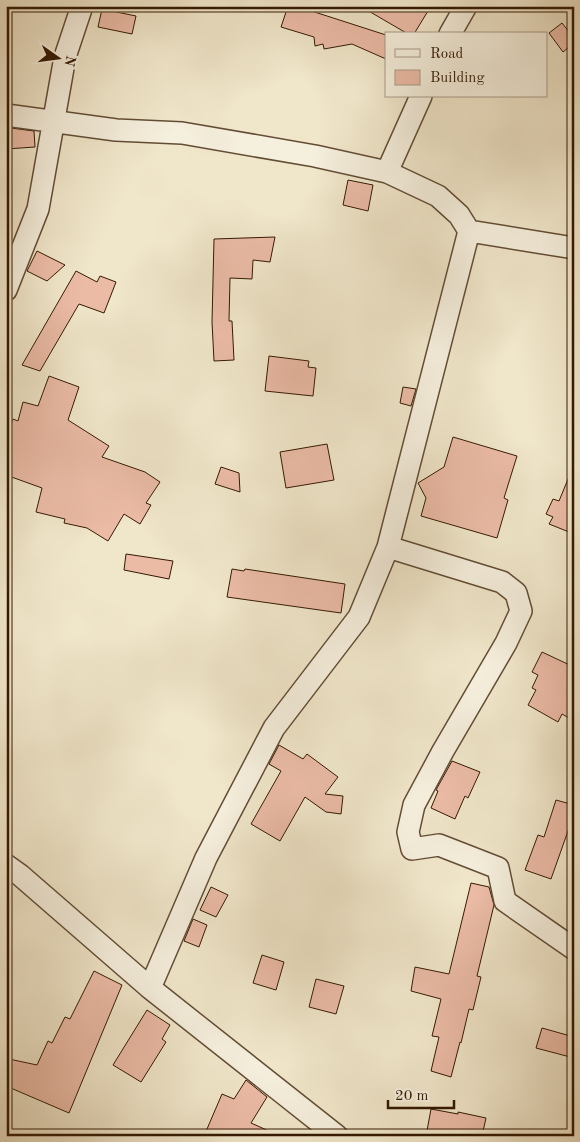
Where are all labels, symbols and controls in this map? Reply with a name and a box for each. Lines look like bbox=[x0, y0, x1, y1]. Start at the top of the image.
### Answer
north arrow bbox=[32, 32, 82, 82]
legend bbox=[385, 32, 548, 98]
text: Road bbox=[430, 47, 464, 62]
text: N bbox=[61, 54, 78, 68]
text: Building bbox=[430, 71, 485, 86]
scale bar bbox=[388, 1077, 454, 1109]
text: 20 m bbox=[395, 1089, 429, 1104]

